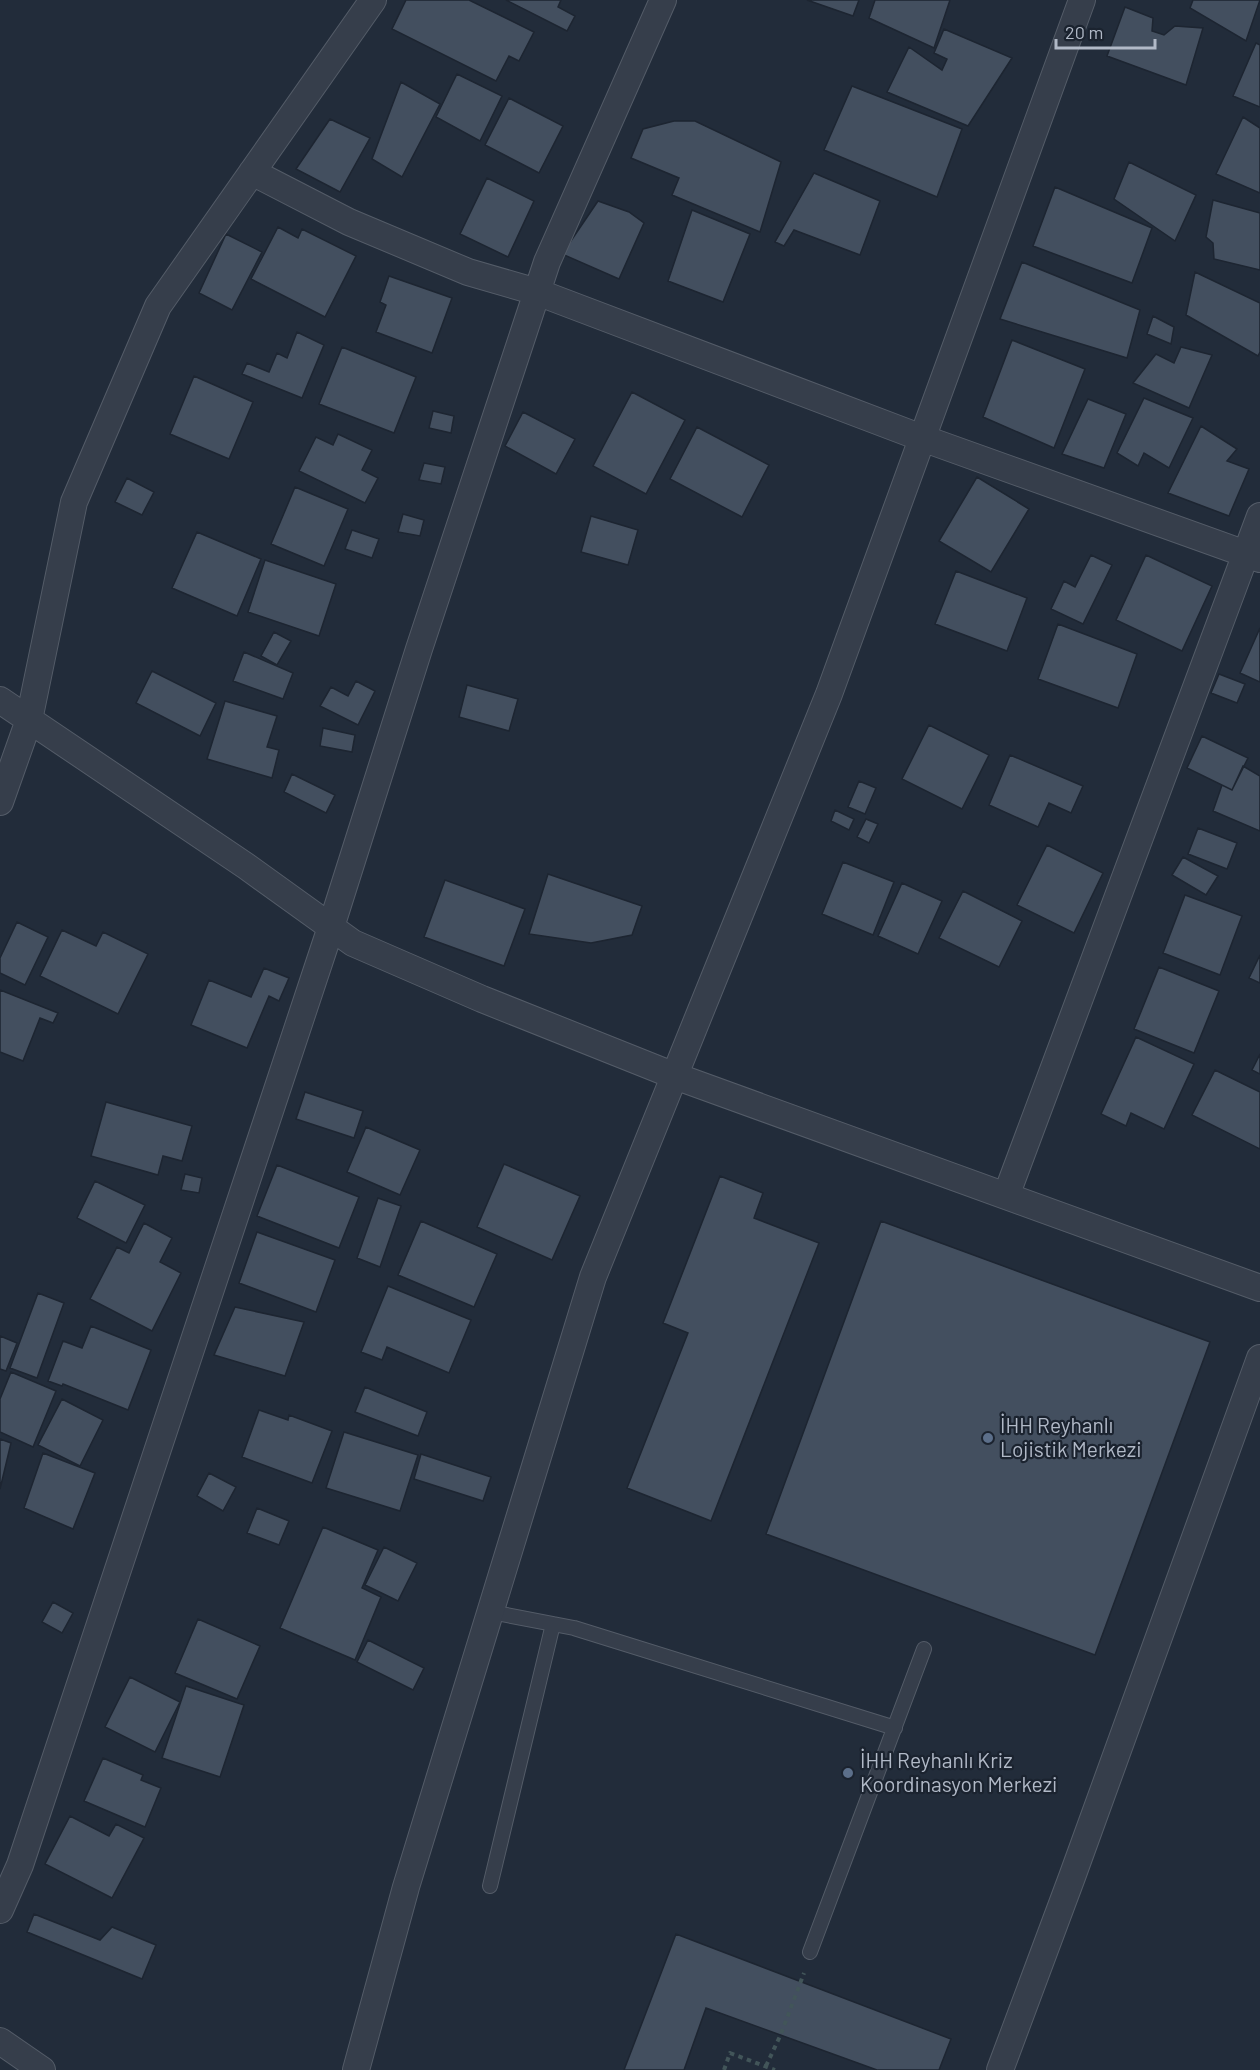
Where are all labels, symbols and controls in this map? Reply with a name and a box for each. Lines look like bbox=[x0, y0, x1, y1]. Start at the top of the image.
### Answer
scale bar bbox=[1056, 12, 1155, 50]
text: 20 m bbox=[1065, 21, 1103, 43]
place label: İHH Reyhanlı Lojistik Merkezi bbox=[1000, 1412, 1142, 1461]
marker: İHH Reyhanlı Lojistik Merkezi bbox=[981, 1431, 995, 1445]
place label: İHH Reyhanlı Kriz Koordinasyon Merkezi bbox=[860, 1747, 1057, 1796]
marker: İHH Reyhanlı Kriz Koordinasyon Merkezi bbox=[841, 1766, 855, 1780]

